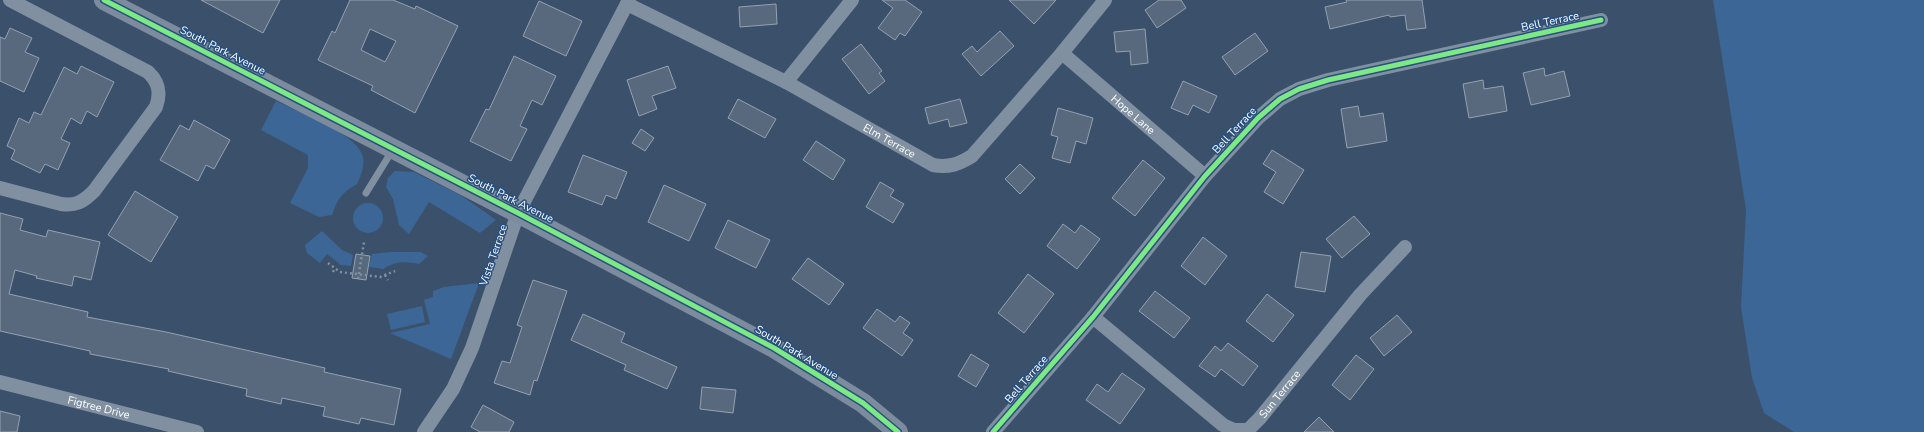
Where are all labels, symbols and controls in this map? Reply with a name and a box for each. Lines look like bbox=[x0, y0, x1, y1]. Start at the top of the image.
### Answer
street label: Bell Terrace bbox=[1520, 8, 1581, 35]
street label: South Park Avenue bbox=[177, 22, 268, 79]
street label: Hope Lane bbox=[1108, 92, 1158, 138]
street label: Bell Terrace bbox=[1209, 104, 1260, 157]
street label: Elm Terrace bbox=[860, 120, 918, 162]
street label: South Park Avenue bbox=[465, 170, 556, 227]
street label: Vista Terrace bbox=[476, 222, 511, 289]
street label: South Park Avenue bbox=[752, 322, 841, 383]
street label: Bell Terrace bbox=[1001, 352, 1051, 406]
street label: Sun Terrace bbox=[1256, 367, 1304, 422]
street label: Figtree Drive bbox=[66, 393, 131, 423]

